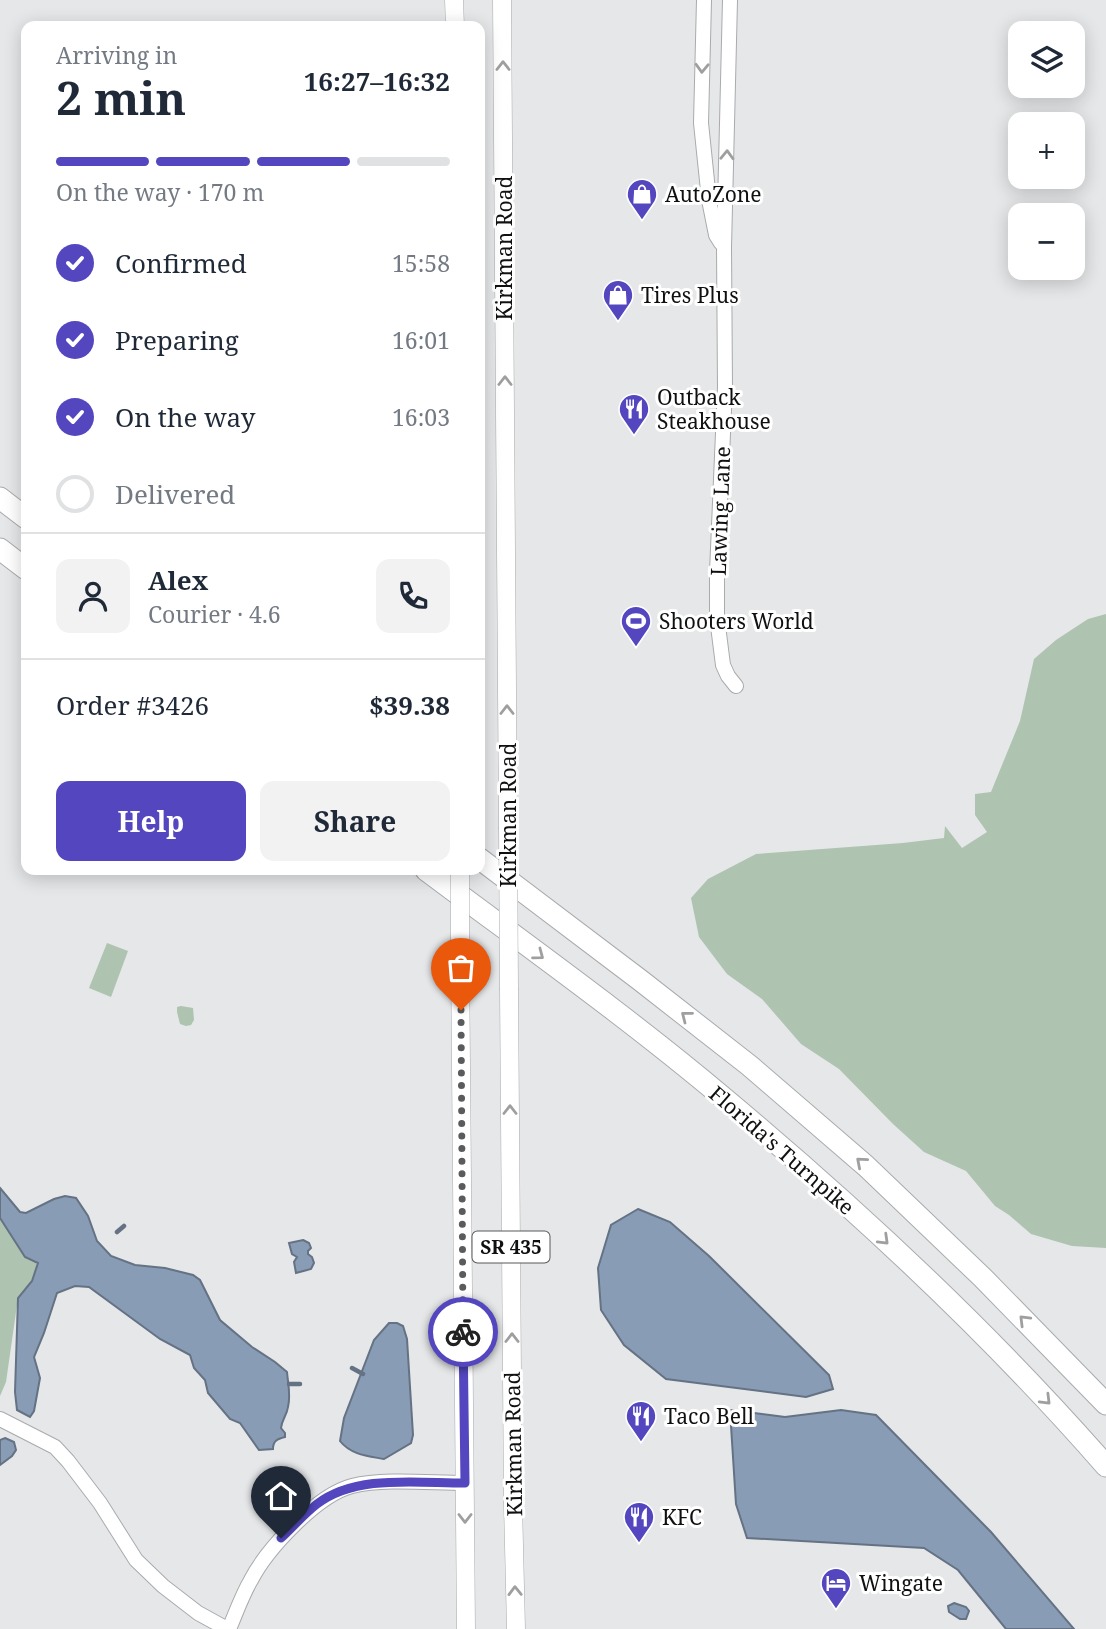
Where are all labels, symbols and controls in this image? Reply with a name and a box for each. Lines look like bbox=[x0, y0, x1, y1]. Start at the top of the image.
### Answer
map controls bbox=[1008, 21, 1085, 280]
button: layers bbox=[1008, 21, 1085, 98]
text: Arriving in bbox=[56, 39, 177, 71]
one-way arrow bbox=[495, 60, 511, 70]
text: 16:27–16:32 bbox=[304, 63, 450, 99]
one-way arrow bbox=[695, 63, 710, 74]
text: 2 min bbox=[56, 66, 186, 128]
button: + bbox=[1008, 112, 1085, 189]
one-way arrow bbox=[719, 149, 734, 160]
street label: Kirkman Road bbox=[490, 175, 518, 320]
text: On the way · 170 m bbox=[56, 176, 264, 208]
shop icon: AutoZone bbox=[625, 177, 659, 221]
place label: AutoZone bbox=[665, 180, 762, 208]
button: − bbox=[1008, 203, 1085, 280]
icon: check bbox=[56, 244, 94, 282]
text: Confirmed bbox=[115, 245, 247, 281]
text: 15:58 bbox=[392, 247, 450, 279]
shop icon: Tires Plus bbox=[601, 278, 635, 322]
place label: Tires Plus bbox=[641, 281, 739, 309]
icon: check bbox=[56, 321, 94, 359]
text: Preparing bbox=[115, 322, 239, 358]
text: 16:01 bbox=[392, 324, 450, 356]
one-way arrow bbox=[497, 375, 513, 386]
place label: Outback Steakhouse bbox=[657, 383, 771, 435]
restaurant icon: Outback Steakhouse bbox=[617, 392, 651, 436]
icon: check bbox=[56, 398, 94, 436]
text: On the way bbox=[115, 399, 255, 435]
text: 16:03 bbox=[392, 401, 450, 433]
street label: Lawing Lane bbox=[704, 446, 736, 576]
text: Delivered bbox=[115, 476, 235, 512]
button: person bbox=[56, 559, 130, 633]
button: phone bbox=[376, 559, 450, 633]
text: Alex bbox=[148, 562, 208, 598]
text: Courier · 4.6 bbox=[148, 598, 281, 630]
sports icon: Shooters World bbox=[619, 604, 653, 648]
place label: Shooters World bbox=[659, 607, 814, 635]
text: Order #3426 bbox=[56, 687, 209, 723]
text: $39.38 bbox=[369, 687, 450, 723]
one-way arrow bbox=[499, 704, 515, 715]
street label: Kirkman Road bbox=[494, 742, 522, 887]
button: Help bbox=[56, 781, 246, 861]
button: Share bbox=[260, 781, 450, 861]
pin bbox=[431, 938, 491, 1010]
one-way arrow bbox=[532, 947, 544, 959]
icon: bag bbox=[442, 949, 480, 987]
one-way arrow bbox=[682, 1012, 695, 1024]
street label: Florida's Turnpike bbox=[704, 1079, 860, 1221]
one-way arrow bbox=[502, 1104, 518, 1115]
one-way arrow bbox=[856, 1158, 869, 1170]
road number: SR 435 bbox=[472, 1232, 550, 1262]
one-way arrow bbox=[876, 1232, 889, 1245]
courier bbox=[428, 1297, 498, 1367]
icon: bike bbox=[444, 1313, 482, 1351]
one-way arrow bbox=[1020, 1315, 1033, 1328]
one-way arrow bbox=[504, 1332, 520, 1342]
street label: Kirkman Road bbox=[498, 1371, 528, 1517]
one-way arrow bbox=[1038, 1392, 1051, 1405]
restaurant icon: Taco Bell bbox=[624, 1399, 658, 1443]
place label: Taco Bell bbox=[664, 1402, 754, 1430]
pin bbox=[251, 1466, 311, 1538]
icon: home bbox=[262, 1477, 300, 1515]
restaurant icon: KFC bbox=[622, 1500, 656, 1544]
place label: KFC bbox=[662, 1503, 702, 1531]
one-way arrow bbox=[457, 1513, 473, 1523]
hotel icon: Wingate bbox=[819, 1566, 853, 1610]
place label: Wingate bbox=[859, 1569, 943, 1597]
one-way arrow bbox=[508, 1585, 523, 1596]

